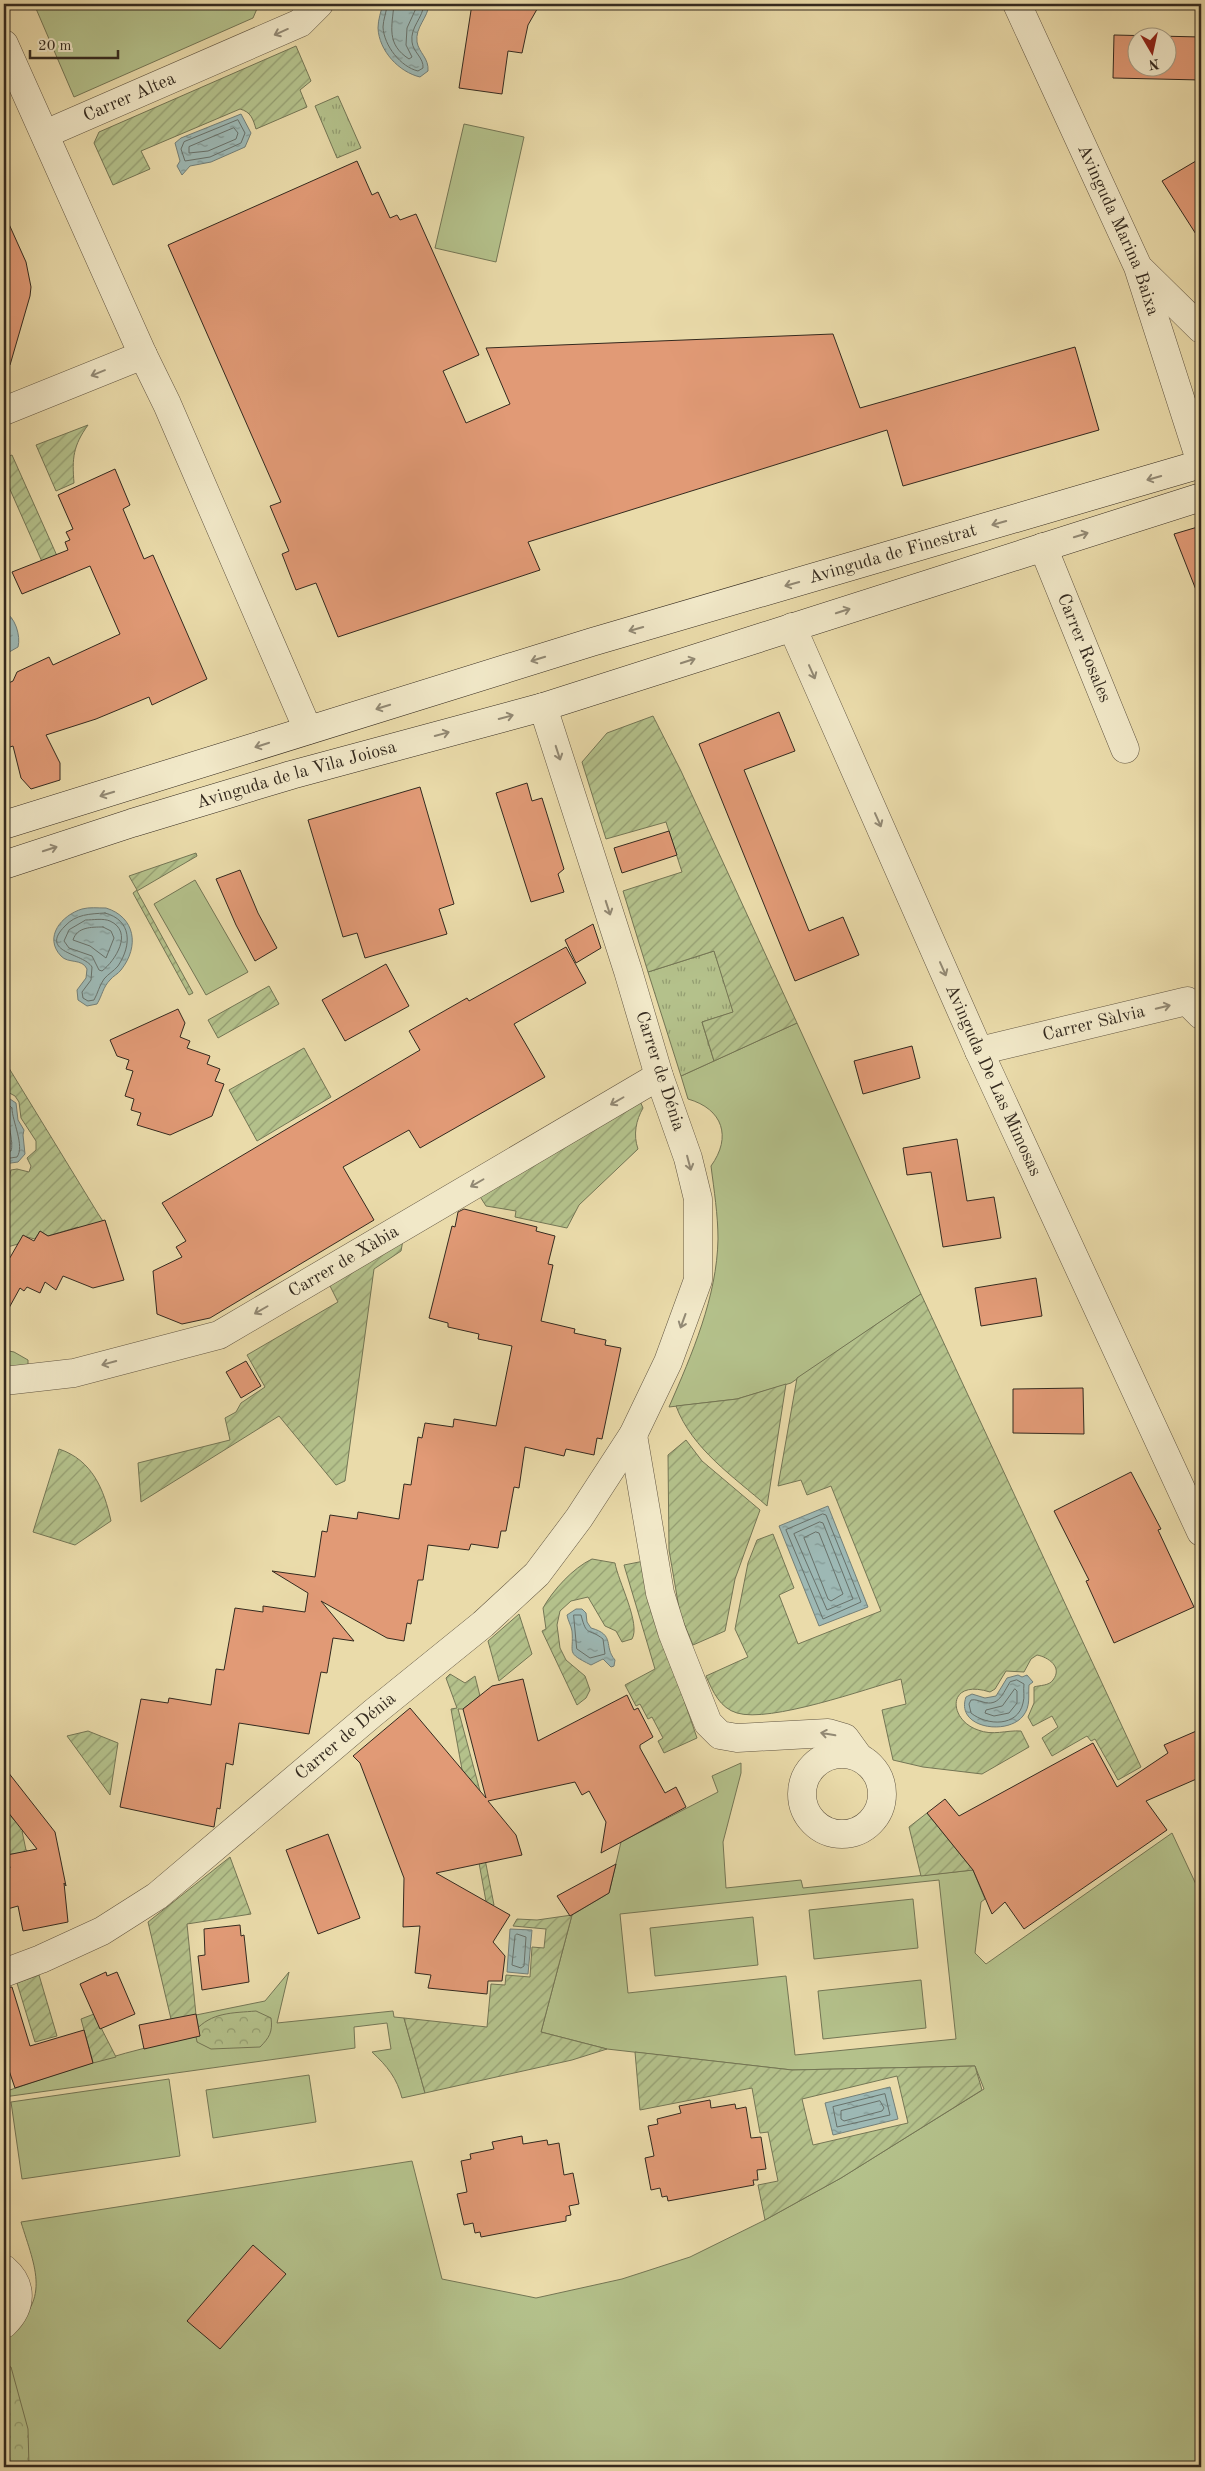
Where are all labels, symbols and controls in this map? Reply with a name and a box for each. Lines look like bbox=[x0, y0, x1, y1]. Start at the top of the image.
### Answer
one-way arrow bbox=[274, 27, 289, 37]
scale bar bbox=[30, 28, 118, 60]
north arrow bbox=[1128, 28, 1178, 78]
text: 20 m bbox=[38, 39, 72, 54]
text: N bbox=[1147, 56, 1160, 72]
street label: Carrer Altea bbox=[81, 69, 178, 125]
street label: Avinguda Marina Baixa bbox=[1074, 142, 1162, 318]
one-way arrow bbox=[90, 369, 106, 378]
one-way arrow bbox=[1147, 473, 1163, 483]
one-way arrow bbox=[991, 519, 1007, 529]
street label: Avinguda de Finestrat bbox=[807, 521, 979, 587]
one-way arrow bbox=[1073, 529, 1089, 539]
one-way arrow bbox=[785, 579, 801, 589]
street label: Carrer Rosales bbox=[1054, 591, 1114, 705]
one-way arrow bbox=[834, 606, 850, 615]
one-way arrow bbox=[629, 625, 645, 635]
one-way arrow bbox=[531, 655, 547, 665]
one-way arrow bbox=[680, 655, 696, 665]
one-way arrow bbox=[807, 664, 817, 679]
one-way arrow bbox=[375, 703, 391, 713]
one-way arrow bbox=[498, 712, 514, 721]
one-way arrow bbox=[434, 729, 450, 738]
street label: Avinguda de la Vila Joiosa bbox=[194, 738, 398, 812]
one-way arrow bbox=[254, 740, 270, 750]
one-way arrow bbox=[553, 745, 563, 761]
one-way arrow bbox=[99, 789, 115, 799]
one-way arrow bbox=[873, 812, 883, 827]
one-way arrow bbox=[42, 844, 58, 854]
one-way arrow bbox=[603, 900, 613, 916]
one-way arrow bbox=[939, 961, 949, 976]
street label: Avinguda De Las Mimosas bbox=[942, 982, 1045, 1179]
street label: Carrer Sàlvia bbox=[1041, 1002, 1147, 1044]
one-way arrow bbox=[1154, 1002, 1170, 1011]
street label: Carrer de Dénia bbox=[632, 1009, 688, 1133]
one-way arrow bbox=[610, 1096, 624, 1106]
one-way arrow bbox=[685, 1154, 694, 1170]
one-way arrow bbox=[469, 1178, 484, 1188]
street label: Carrer de Xàbia bbox=[285, 1222, 402, 1301]
one-way arrow bbox=[255, 1305, 269, 1315]
one-way arrow bbox=[678, 1313, 687, 1329]
one-way arrow bbox=[102, 1359, 118, 1368]
street label: Carrer de Dénia bbox=[292, 1689, 399, 1784]
one-way arrow bbox=[820, 1729, 836, 1739]

